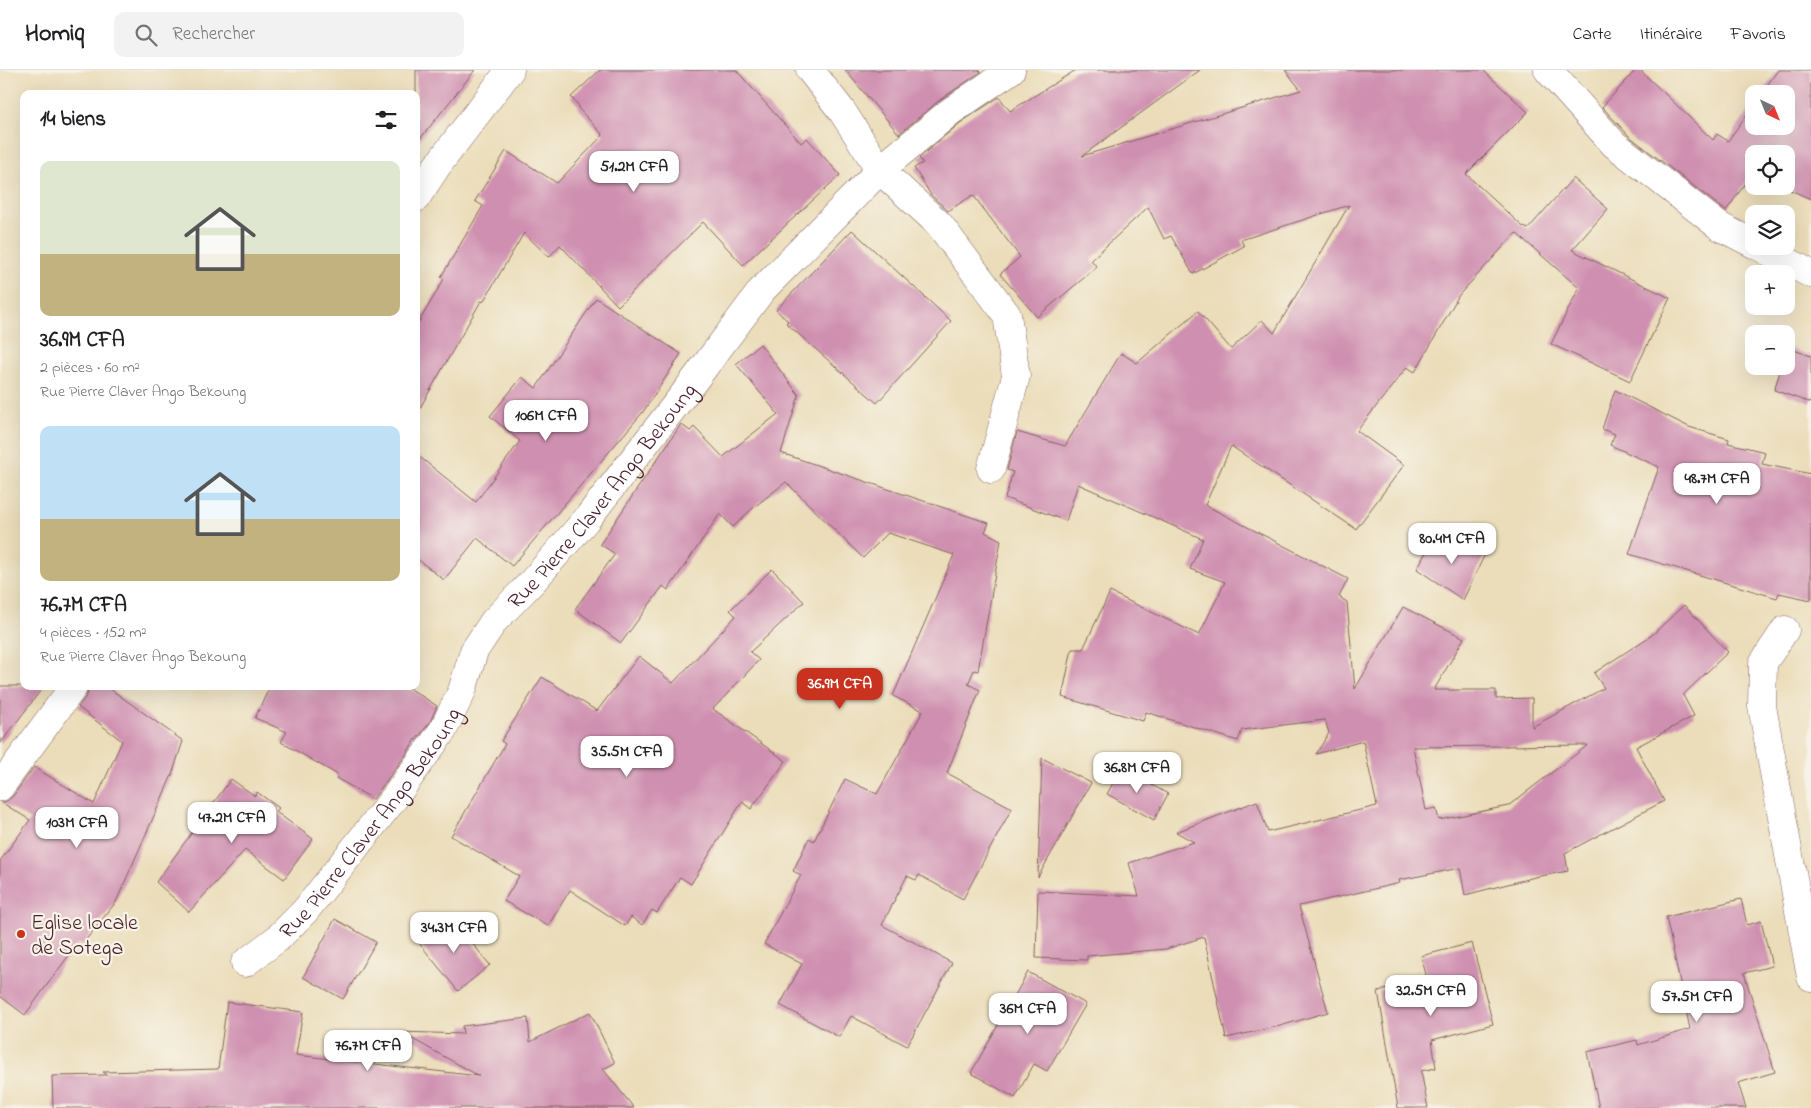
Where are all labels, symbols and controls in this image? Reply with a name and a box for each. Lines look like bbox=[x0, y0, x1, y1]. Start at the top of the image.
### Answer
search box bbox=[114, 12, 464, 57]
text: Homiq bbox=[25, 17, 84, 52]
icon: search bbox=[132, 21, 160, 49]
text: Rechercher bbox=[172, 21, 255, 48]
text: Carte bbox=[1572, 22, 1612, 48]
text: Itinéraire bbox=[1640, 22, 1702, 48]
text: Favoris bbox=[1730, 22, 1786, 48]
north arrow bbox=[1745, 85, 1795, 135]
map controls bbox=[1745, 85, 1795, 375]
text: 14 biens bbox=[40, 105, 106, 135]
icon: filters bbox=[372, 106, 400, 134]
button: locate bbox=[1745, 145, 1795, 195]
pin: 51.2M CFA bbox=[577, 150, 691, 193]
text: 51.2M CFA bbox=[600, 155, 668, 179]
icon: home bbox=[175, 194, 265, 284]
button: layers bbox=[1745, 205, 1795, 255]
button: + bbox=[1745, 265, 1795, 315]
button: − bbox=[1745, 325, 1795, 375]
text: 36.9M CFA bbox=[40, 326, 125, 356]
text: 2 pièces · 60 m² bbox=[40, 356, 140, 380]
street label: Rue Pierre Claver Ango Bekoung bbox=[501, 377, 707, 617]
text: Rue Pierre Claver Ango Bekoung bbox=[40, 380, 246, 404]
pin: 106M CFA bbox=[494, 400, 598, 442]
text: 106M CFA bbox=[515, 404, 577, 428]
icon: home bbox=[175, 459, 265, 549]
pin: 48.7M CFA bbox=[1660, 462, 1774, 505]
text: 48.7M CFA bbox=[1684, 467, 1750, 491]
pin: 80.4M CFA bbox=[1395, 522, 1509, 565]
text: 80.4M CFA bbox=[1419, 527, 1485, 551]
text: 76.7M CFA bbox=[40, 591, 127, 621]
text: 4 pièces · 152 m² bbox=[40, 621, 147, 645]
text: Rue Pierre Claver Ango Bekoung bbox=[40, 645, 246, 669]
pin: 36.9M CFA bbox=[783, 668, 897, 710]
text: 36.9M CFA bbox=[808, 672, 872, 696]
street label: Rue Pierre Claver Ango Bekoung bbox=[273, 703, 471, 947]
pin: 35.5M CFA bbox=[570, 736, 684, 778]
text: 35.5M CFA bbox=[592, 740, 662, 764]
pin: 36.8M CFA bbox=[1080, 752, 1194, 794]
text: 36.8M CFA bbox=[1104, 756, 1170, 780]
pin: 47.2M CFA bbox=[175, 802, 289, 844]
pin: 103M CFA bbox=[25, 806, 129, 849]
text: 47.2M CFA bbox=[198, 806, 266, 830]
text: 103M CFA bbox=[46, 811, 108, 835]
place label: Eglise locale de Sotega bbox=[31, 908, 138, 966]
pin: 34.3M CFA bbox=[397, 912, 511, 954]
text: 34.3M CFA bbox=[421, 916, 487, 940]
marker: Eglise locale de Sotega bbox=[15, 928, 27, 940]
pin: 32.5M CFA bbox=[1374, 974, 1488, 1017]
text: 32.5M CFA bbox=[1396, 979, 1466, 1003]
pin: 57.5M CFA bbox=[1640, 980, 1754, 1023]
text: 57.5M CFA bbox=[1662, 985, 1732, 1009]
pin: 36M CFA bbox=[982, 992, 1074, 1035]
text: 36M CFA bbox=[1000, 997, 1056, 1021]
pin: 76.7M CFA bbox=[311, 1030, 425, 1072]
text: 76.7M CFA bbox=[335, 1034, 401, 1058]

